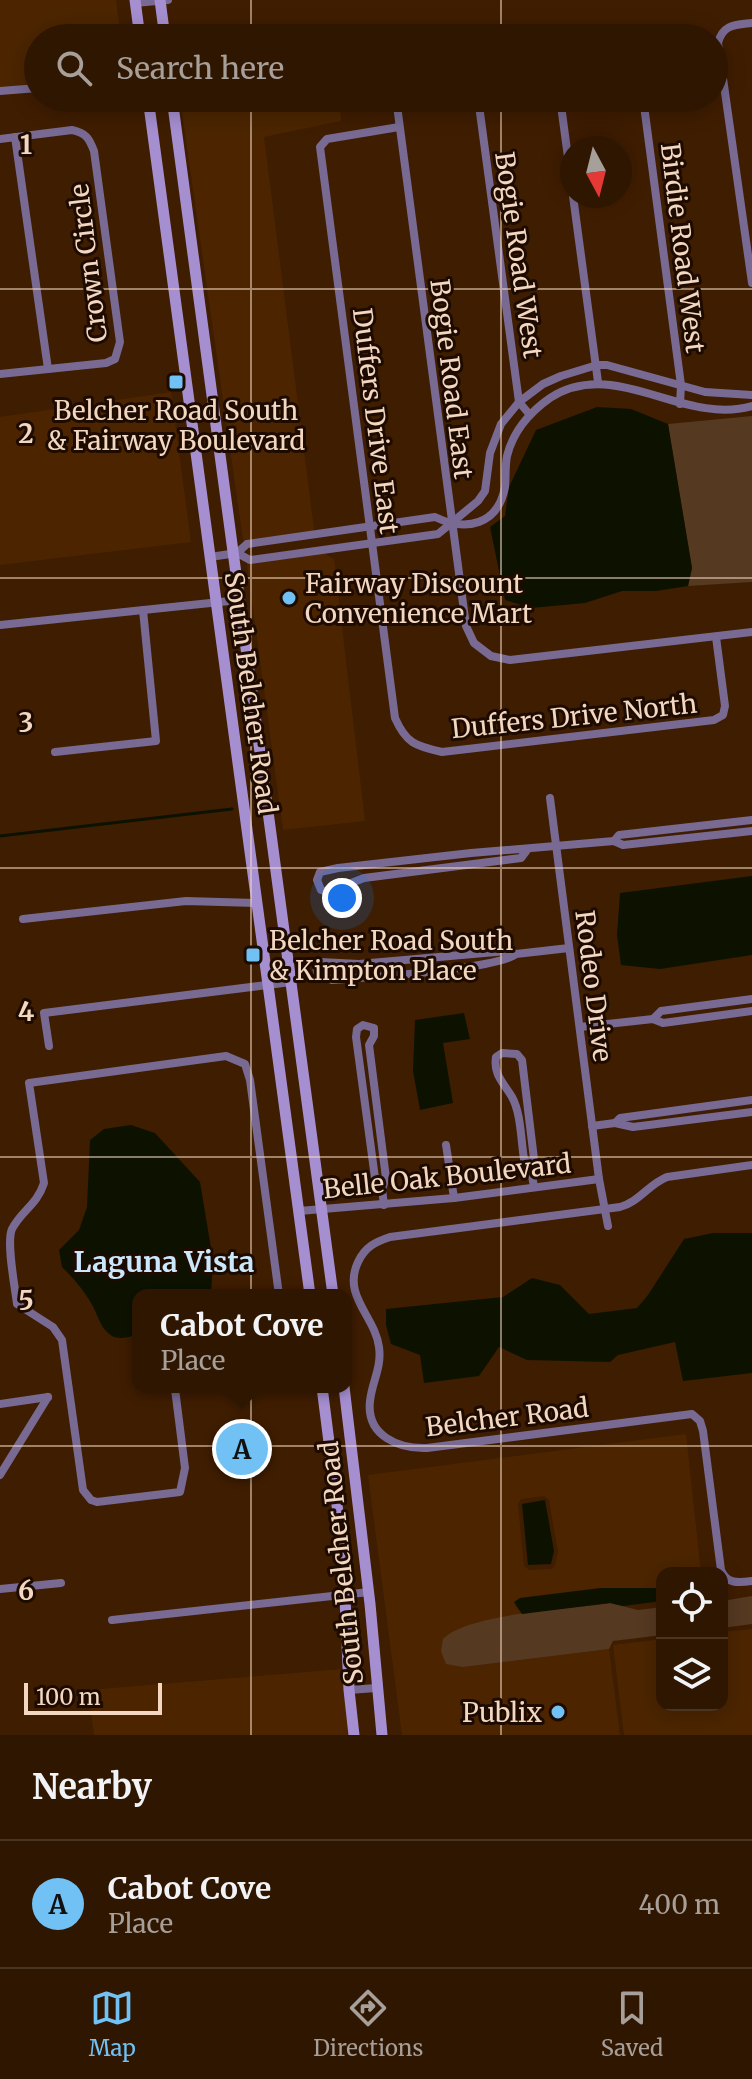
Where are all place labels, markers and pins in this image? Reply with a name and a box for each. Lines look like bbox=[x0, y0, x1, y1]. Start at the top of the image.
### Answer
marker: Belcher Road South & Fairway Boulevard bbox=[167, 373, 185, 391]
place label: Belcher Road South & Fairway Boulevard bbox=[47, 394, 306, 457]
place label: Fairway Discount Convenience Mart bbox=[305, 567, 532, 630]
marker: Fairway Discount Convenience Mart bbox=[280, 589, 298, 607]
place label: Belcher Road South & Kimpton Place bbox=[269, 924, 513, 987]
marker: Belcher Road South & Kimpton Place bbox=[244, 946, 262, 964]
pin: A bbox=[216, 1419, 268, 1479]
place label: Publix bbox=[462, 1696, 543, 1729]
marker: Publix bbox=[549, 1703, 567, 1721]

